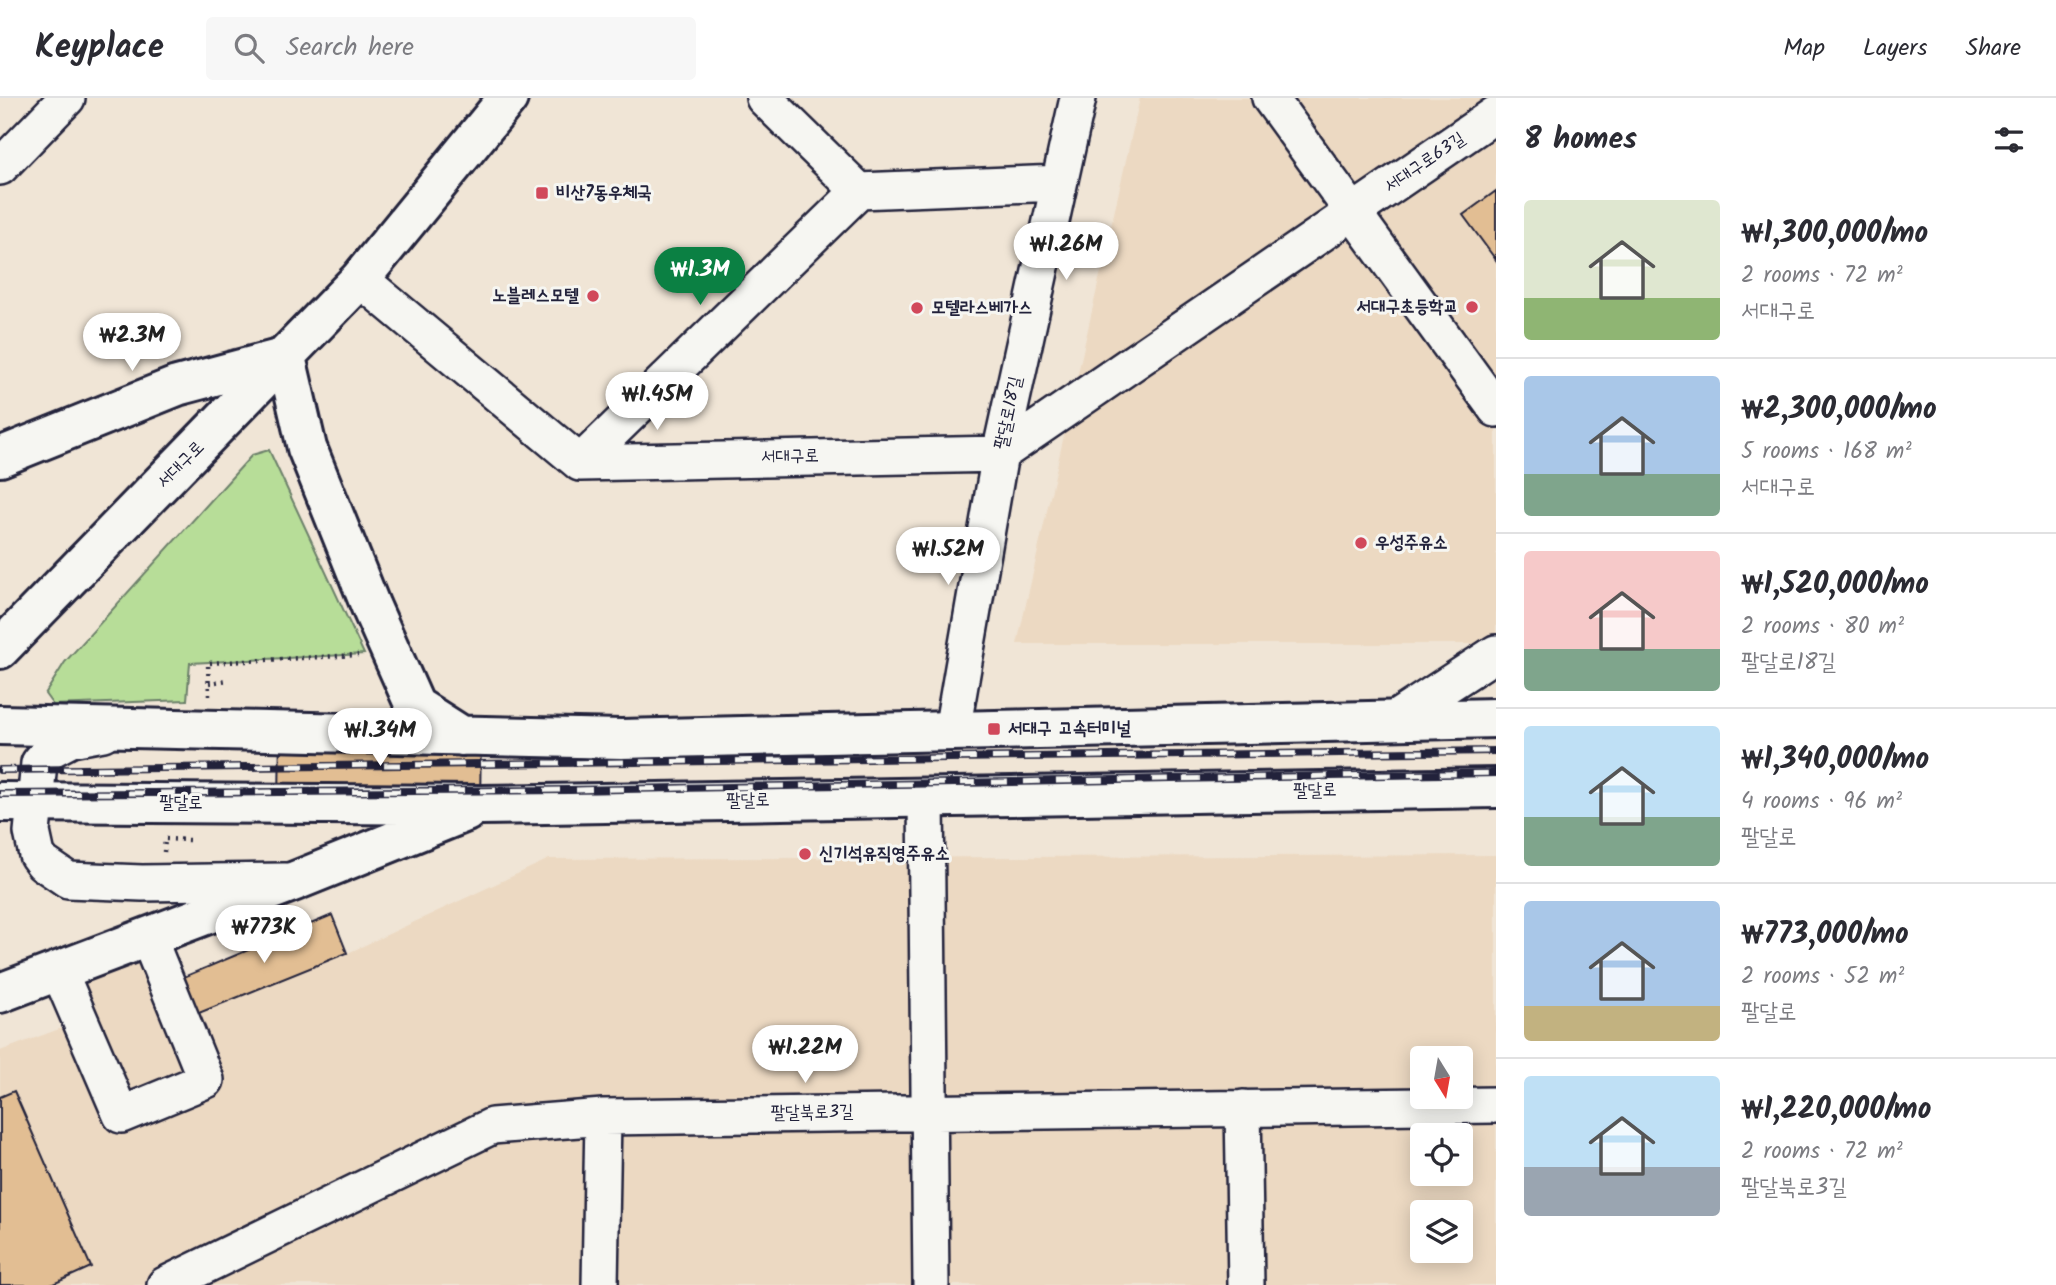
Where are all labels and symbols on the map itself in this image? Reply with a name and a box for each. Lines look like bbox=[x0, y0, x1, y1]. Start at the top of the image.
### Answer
street label: 서대구로63길 bbox=[1378, 125, 1472, 201]
place label: 비산7동우체국 bbox=[556, 179, 651, 208]
marker: 비산7동우체국 bbox=[534, 185, 550, 201]
pin: ₩1.26M bbox=[1009, 222, 1123, 282]
pin: ₩1.3M bbox=[651, 248, 749, 307]
place label: 노블레스모텔 bbox=[492, 282, 580, 311]
marker: 노블레스모텔 bbox=[585, 288, 601, 304]
place label: 서대구초등학교 bbox=[1357, 293, 1458, 322]
place label: 모텔라스베가스 bbox=[931, 294, 1032, 323]
marker: 서대구초등학교 bbox=[1464, 299, 1480, 315]
marker: 모텔라스베가스 bbox=[909, 300, 925, 316]
pin: ₩2.3M bbox=[83, 314, 181, 373]
pin: ₩1.45M bbox=[600, 372, 714, 432]
street label: 팔달로18길 bbox=[987, 373, 1031, 452]
street label: 서대구로 bbox=[150, 434, 212, 496]
street label: 서대구로 bbox=[761, 442, 819, 472]
pin: ₩1.52M bbox=[891, 528, 1005, 587]
place label: 우성주유소 bbox=[1375, 529, 1447, 558]
marker: 우성주유소 bbox=[1353, 535, 1369, 551]
pin: ₩1.34M bbox=[323, 708, 437, 768]
place label: 서대구 고속터미널 bbox=[1008, 715, 1131, 744]
marker: 서대구 고속터미널 bbox=[986, 721, 1002, 737]
street label: 팔달로 bbox=[1293, 776, 1337, 806]
street label: 팔달로 bbox=[726, 786, 770, 816]
street label: 팔달로 bbox=[159, 789, 203, 818]
place label: 신기석유직영주유소 bbox=[819, 840, 949, 869]
marker: 신기석유직영주유소 bbox=[797, 846, 813, 862]
pin: ₩773K bbox=[215, 906, 313, 965]
pin: ₩1.22M bbox=[748, 1026, 862, 1085]
north arrow bbox=[1410, 1046, 1474, 1110]
street label: 팔달북로3길 bbox=[770, 1098, 854, 1128]

